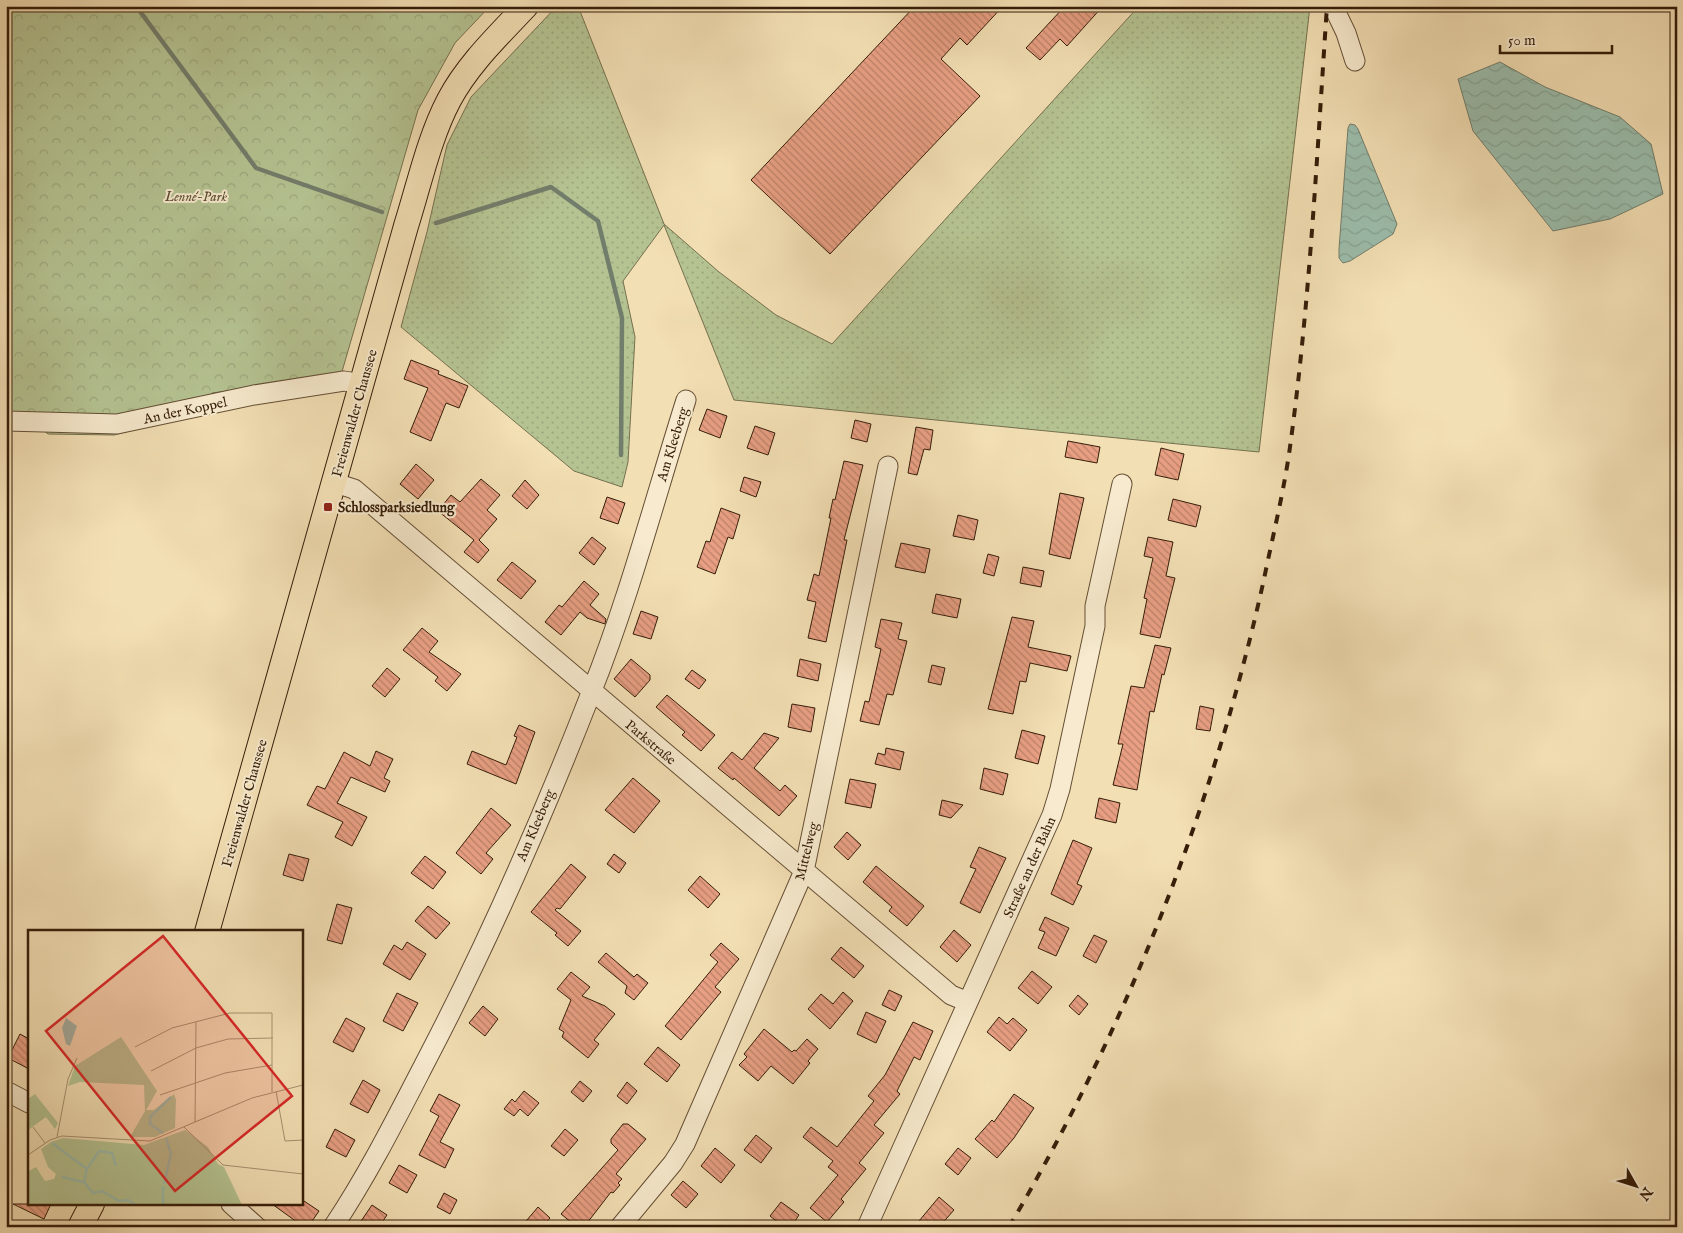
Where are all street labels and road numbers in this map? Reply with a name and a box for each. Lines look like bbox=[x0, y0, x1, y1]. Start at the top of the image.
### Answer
street label: Freienwalder Chaussee bbox=[328, 347, 382, 479]
street label: An der Koppel bbox=[141, 393, 229, 429]
street label: Am Kleeberg bbox=[653, 405, 693, 485]
street label: Parkstraße bbox=[621, 716, 680, 770]
street label: Freienwalder Chaussee bbox=[218, 737, 272, 869]
street label: Am Kleeberg bbox=[512, 786, 559, 865]
street label: Straße an der Bahn bbox=[1000, 814, 1060, 921]
street label: Mittelweg bbox=[791, 820, 823, 882]

